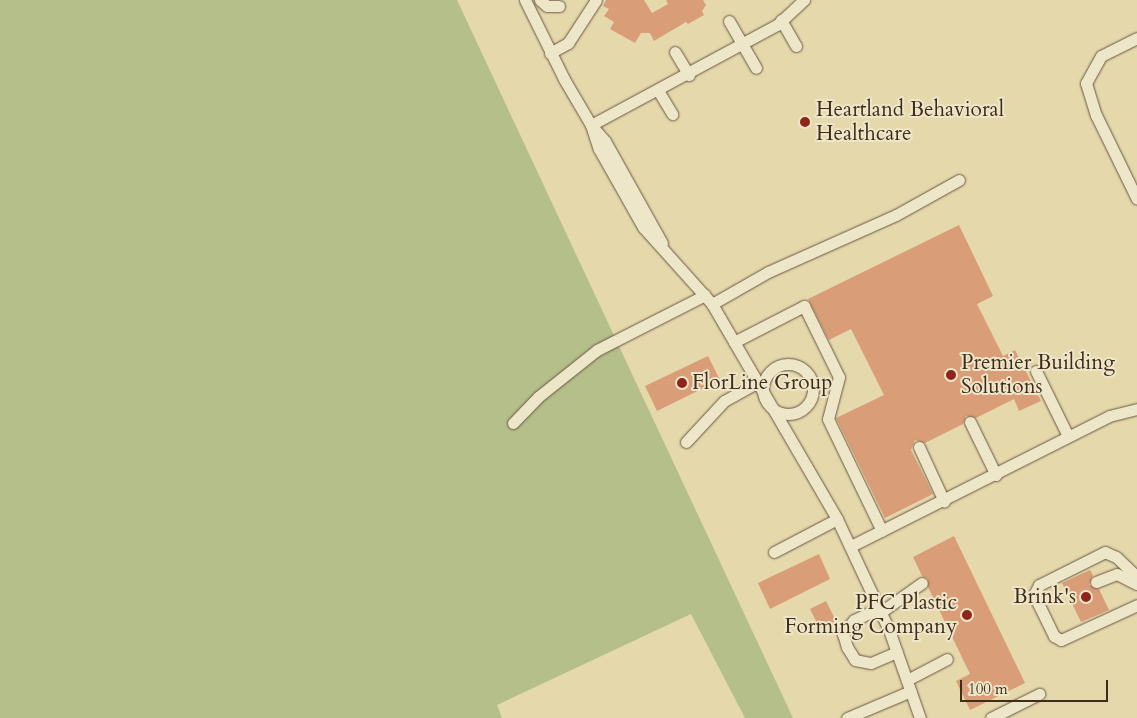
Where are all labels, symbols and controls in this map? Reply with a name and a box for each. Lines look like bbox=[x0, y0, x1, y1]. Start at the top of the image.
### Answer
place label: Heartland Behavioral Healthcare bbox=[816, 97, 1004, 147]
marker: Heartland Behavioral Healthcare bbox=[798, 115, 812, 129]
place label: Premier Building Solutions bbox=[961, 350, 1115, 400]
marker: Premier Building Solutions bbox=[945, 369, 957, 381]
place label: FlorLine Group bbox=[692, 370, 832, 396]
marker: FlorLine Group bbox=[676, 377, 688, 389]
place label: Brink's bbox=[1013, 584, 1076, 610]
place label: PFC Plastic Forming Company bbox=[785, 590, 957, 640]
marker: Brink's bbox=[1080, 591, 1092, 603]
marker: PFC Plastic Forming Company bbox=[961, 609, 973, 621]
scale bar bbox=[962, 670, 1110, 702]
text: 100 m bbox=[968, 679, 1008, 699]

